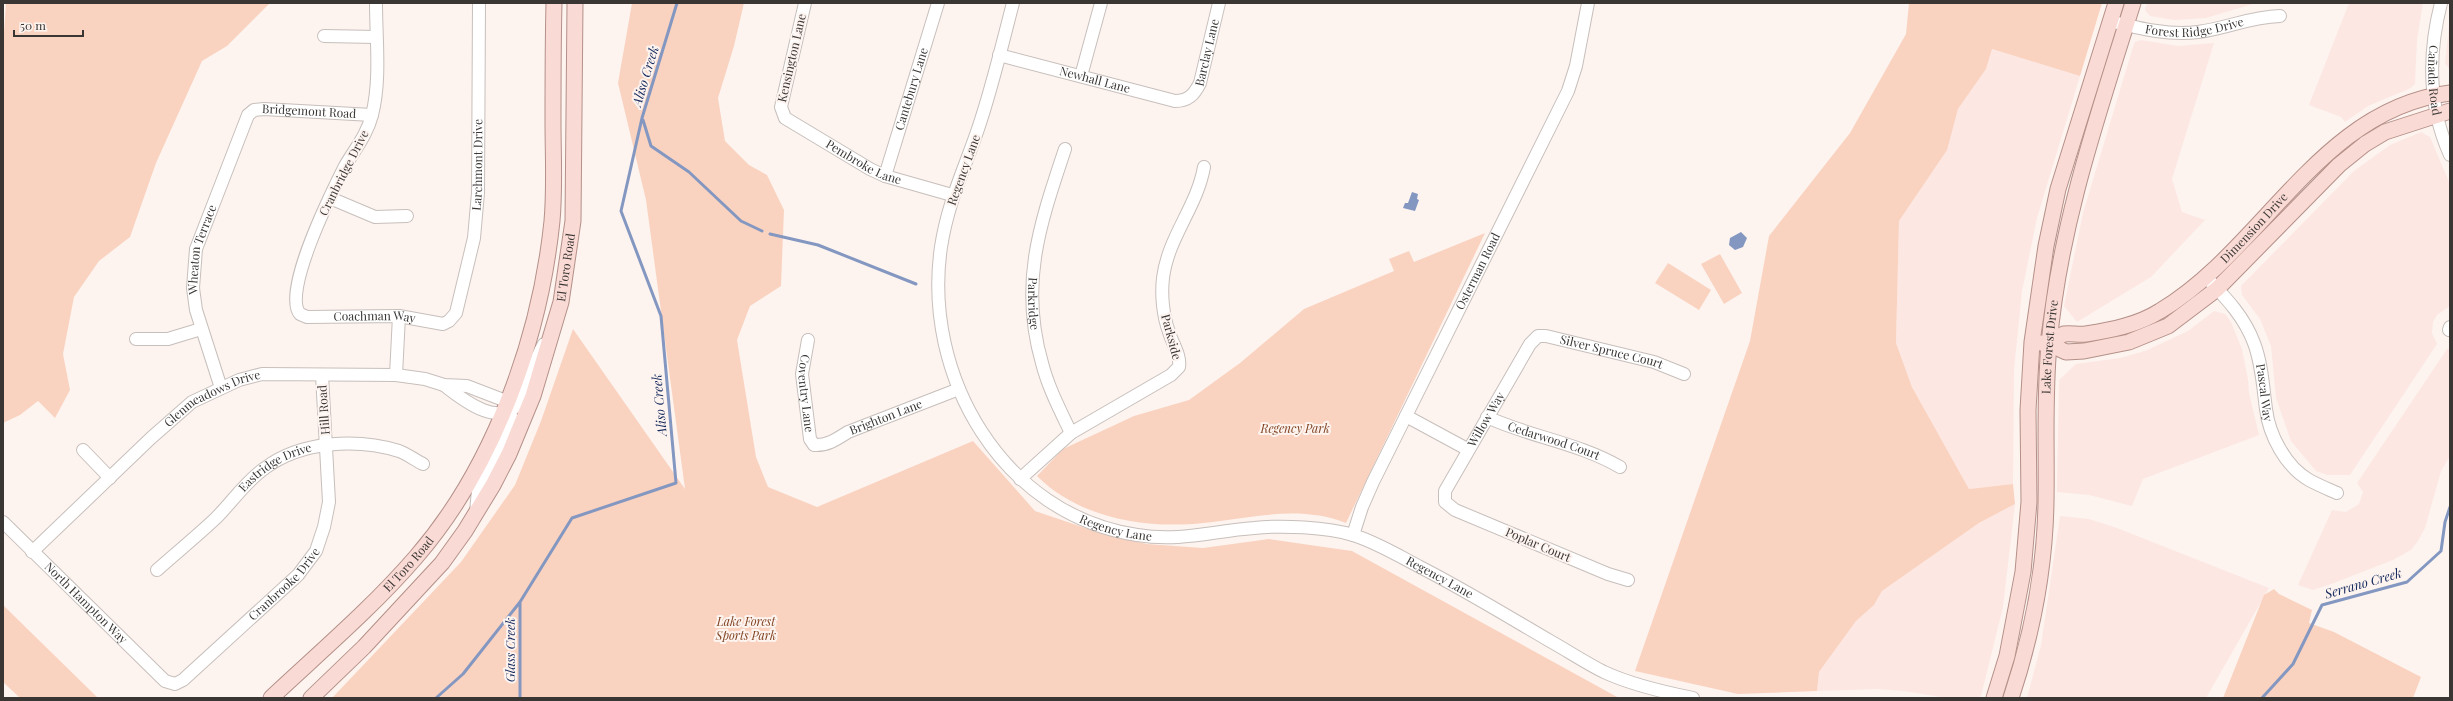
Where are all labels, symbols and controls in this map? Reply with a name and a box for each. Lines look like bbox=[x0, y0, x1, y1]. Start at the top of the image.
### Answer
scale bar bbox=[14, 12, 83, 38]
street label: Kensington Lane bbox=[773, 12, 809, 104]
street label: Forest Ridge Drive bbox=[2144, 13, 2245, 40]
text: 50 m bbox=[20, 17, 46, 33]
street label: Barclay Lane bbox=[1191, 17, 1222, 88]
water label: Aliso Creek bbox=[627, 43, 662, 110]
street label: Cañada Road bbox=[2425, 44, 2446, 117]
street label: Cantebury Lane bbox=[890, 45, 931, 132]
street label: Newhall Lane bbox=[1058, 62, 1132, 96]
street label: Bridgemont Road bbox=[262, 100, 357, 121]
street label: Larchmont Drive bbox=[467, 119, 485, 211]
street label: Cranbridge Drive bbox=[315, 127, 372, 218]
street label: Regency Lane bbox=[943, 132, 983, 207]
street label: Pembroke Lane bbox=[823, 135, 904, 187]
street label: Dimension Drive bbox=[2216, 189, 2291, 266]
street label: Wheaton Terrace bbox=[183, 202, 219, 296]
street label: Osterman Road bbox=[1451, 230, 1503, 312]
street label: El Toro Road bbox=[552, 232, 578, 303]
street label: Parkridge bbox=[1025, 277, 1044, 331]
street label: Lake Forest Drive bbox=[2037, 299, 2061, 394]
street label: Coachman Way bbox=[333, 307, 417, 326]
street label: Parkside bbox=[1158, 312, 1186, 361]
street label: Silver Spruce Court bbox=[1559, 331, 1666, 372]
street label: Coventry Lane bbox=[795, 353, 818, 433]
street label: Pascal Way bbox=[2253, 362, 2277, 423]
street label: Glenmeadows Drive bbox=[160, 366, 262, 430]
water label: Aliso Creek bbox=[647, 373, 670, 439]
street label: Hill Road bbox=[313, 385, 333, 435]
street label: Willow Way bbox=[1463, 389, 1508, 450]
street label: Brighton Lane bbox=[847, 395, 924, 438]
street label: Cedarwood Court bbox=[1506, 417, 1604, 463]
park label: Regency Park bbox=[1259, 420, 1330, 436]
street label: Eastridge Drive bbox=[234, 439, 313, 495]
street label: Regency Lane bbox=[1077, 510, 1153, 544]
street label: Poplar Court bbox=[1503, 523, 1574, 565]
street label: El Toro Road bbox=[379, 533, 437, 595]
street label: Cranbrooke Drive bbox=[244, 544, 323, 624]
street label: Regency Lane bbox=[1404, 552, 1476, 601]
street label: North Hampton Way bbox=[42, 558, 131, 647]
water label: Serrano Creek bbox=[2321, 563, 2404, 602]
park label: Lake Forest Sports Park bbox=[715, 613, 776, 643]
water label: Glass Creek bbox=[501, 617, 518, 682]

